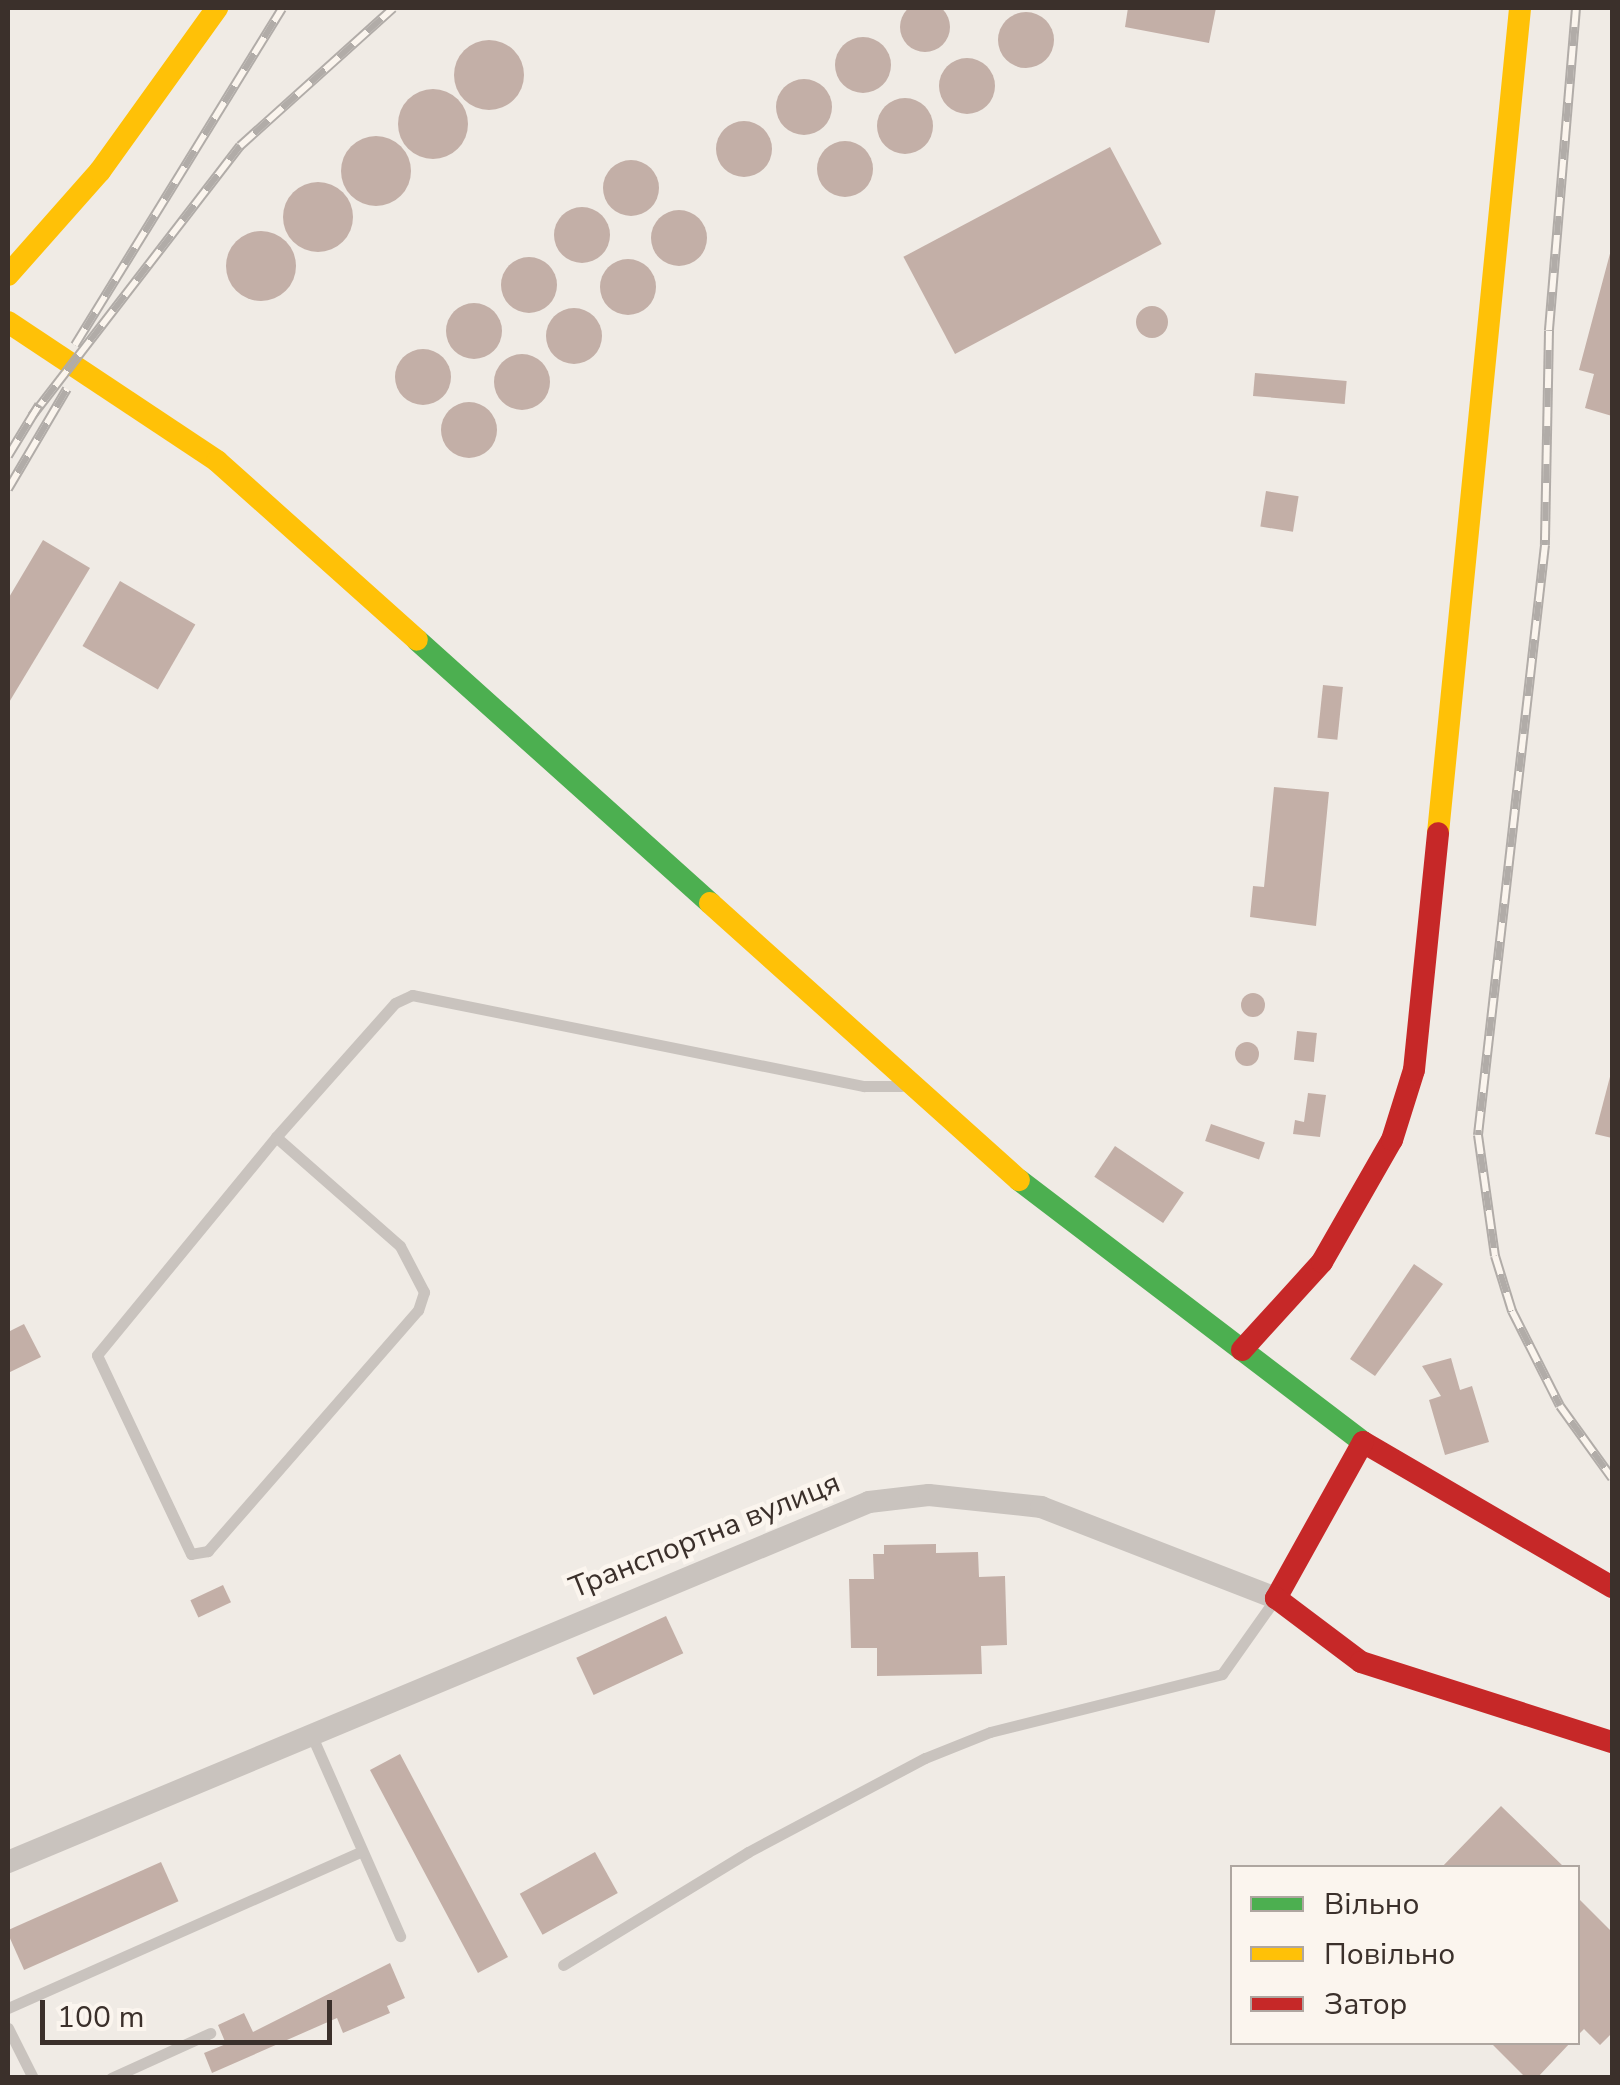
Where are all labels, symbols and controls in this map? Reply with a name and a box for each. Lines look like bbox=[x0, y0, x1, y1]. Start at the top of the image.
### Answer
street label: Транспортна вулиця bbox=[564, 1465, 846, 1607]
legend bbox=[1230, 1865, 1580, 2045]
text: Вільно bbox=[1324, 1884, 1419, 1925]
text: Повільно bbox=[1324, 1934, 1455, 1975]
scale bar bbox=[45, 1980, 338, 2042]
text: Затор bbox=[1324, 1984, 1407, 2025]
text: 100 m bbox=[57, 1997, 144, 2038]

